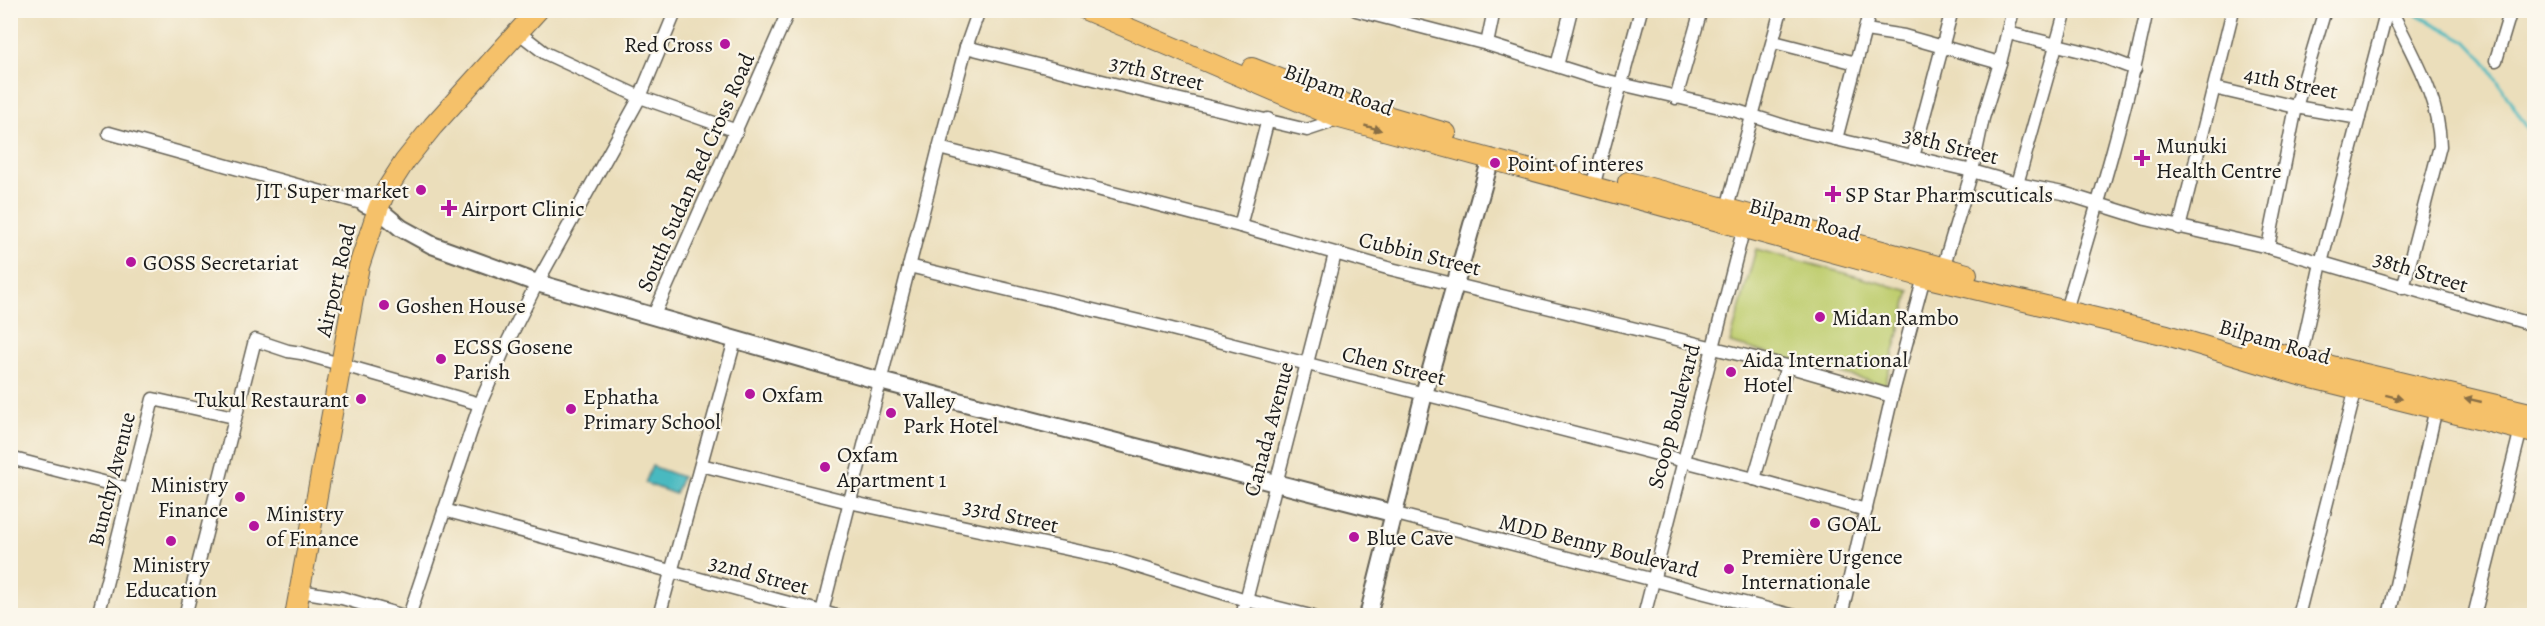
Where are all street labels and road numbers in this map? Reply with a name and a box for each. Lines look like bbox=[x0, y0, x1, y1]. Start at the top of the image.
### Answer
street label: South Sudan Red Cross Road bbox=[630, 48, 762, 297]
street label: 37th Street bbox=[1107, 48, 1207, 98]
street label: Bilpam Road bbox=[1280, 56, 1398, 124]
street label: 41th Street bbox=[2241, 59, 2340, 107]
street label: 38th Street bbox=[1900, 120, 2002, 172]
street label: Bilpam Road bbox=[1745, 191, 1864, 249]
street label: Airport Road bbox=[308, 220, 364, 341]
street label: Cubbin Street bbox=[1356, 224, 1484, 284]
street label: 38th Street bbox=[2370, 243, 2472, 301]
street label: Bilpam Road bbox=[2215, 312, 2334, 372]
street label: Chen Street bbox=[1339, 339, 1449, 393]
street label: Scoop Boulevard bbox=[1640, 340, 1708, 492]
street label: Canada Avenue bbox=[1237, 359, 1301, 500]
street label: Bunchy Avenue bbox=[81, 409, 143, 550]
street label: 33rd Street bbox=[960, 491, 1061, 541]
street label: MDD Benny Boulevard bbox=[1496, 507, 1702, 585]
street label: 32nd Street bbox=[706, 547, 812, 603]

